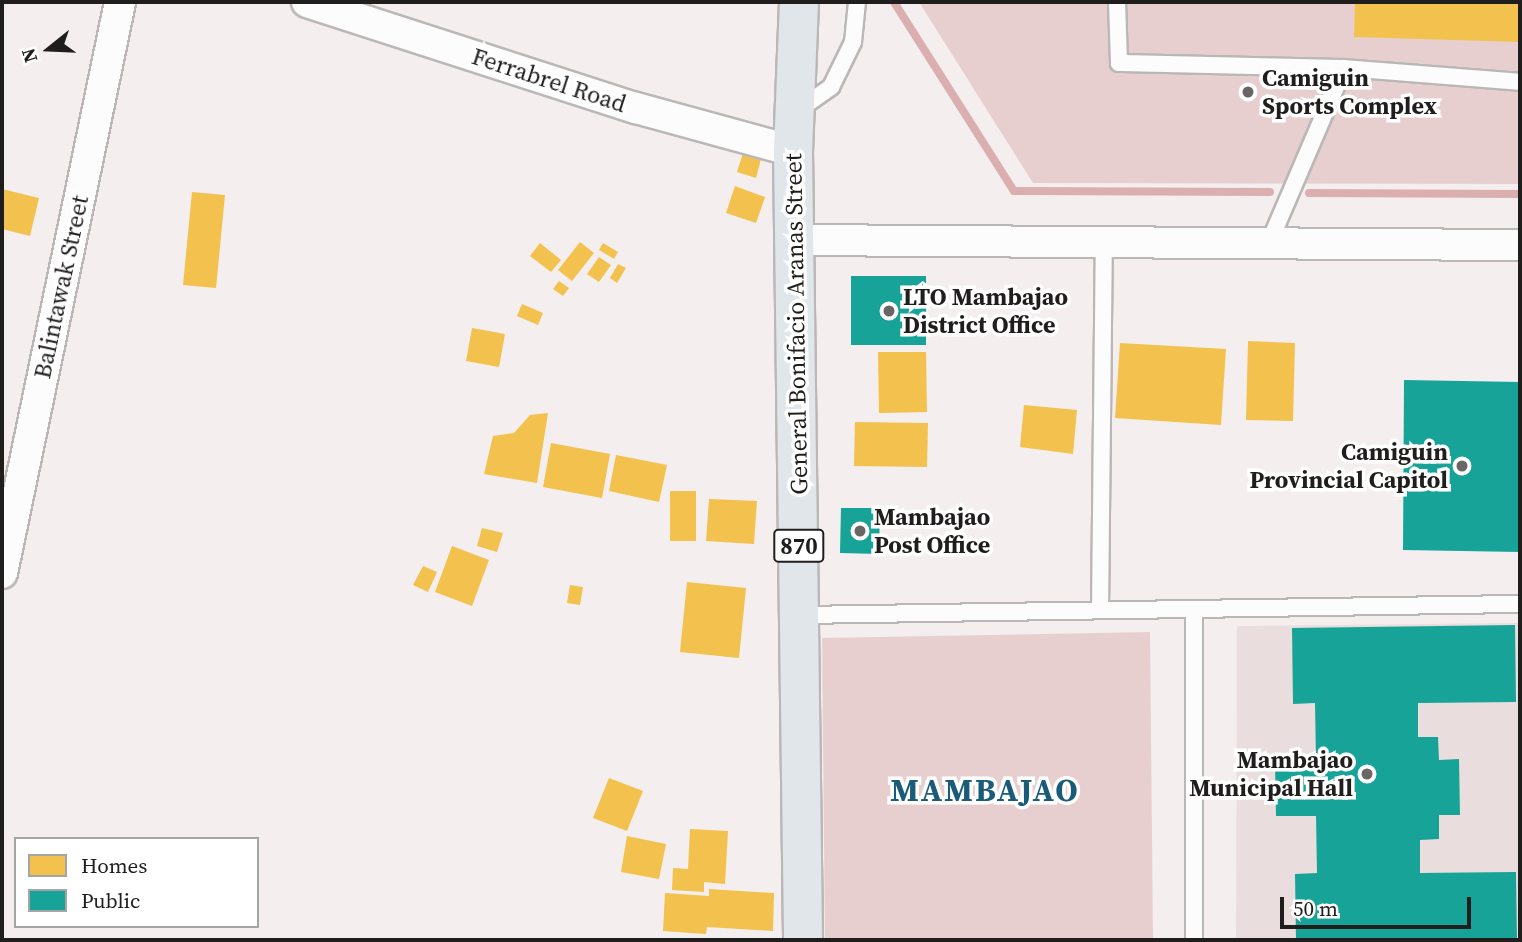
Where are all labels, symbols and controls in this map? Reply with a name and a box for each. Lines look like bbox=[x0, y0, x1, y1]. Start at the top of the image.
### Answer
north arrow bbox=[14, 14, 84, 84]
street label: Ferrabrel Road bbox=[468, 42, 630, 118]
text: N bbox=[15, 45, 44, 66]
place label: Camiguin Sports Complex bbox=[1262, 64, 1437, 120]
marker: Camiguin Sports Complex bbox=[1240, 84, 1256, 100]
street label: General Bonifacio Aranas Street bbox=[779, 153, 813, 495]
street label: Balintawak Street bbox=[28, 193, 94, 381]
place label: LTO Mambajao District Office bbox=[903, 283, 1068, 339]
marker: LTO Mambajao District Office bbox=[881, 303, 897, 319]
place label: Camiguin Provincial Capitol bbox=[1250, 438, 1448, 494]
marker: Camiguin Provincial Capitol bbox=[1454, 458, 1470, 474]
place label: Mambajao Post Office bbox=[874, 503, 990, 559]
marker: Mambajao Post Office bbox=[852, 523, 868, 539]
road number: 870 bbox=[773, 526, 825, 566]
place label: Mambajao Municipal Hall bbox=[1189, 746, 1353, 802]
marker: Mambajao Municipal Hall bbox=[1359, 766, 1375, 782]
district label: MAMBAJAO bbox=[891, 771, 1079, 809]
legend bbox=[14, 837, 259, 928]
text: Homes bbox=[81, 851, 147, 880]
scale bar bbox=[1284, 883, 1475, 927]
text: Public bbox=[81, 886, 140, 915]
text: 50 m bbox=[1293, 894, 1338, 923]

